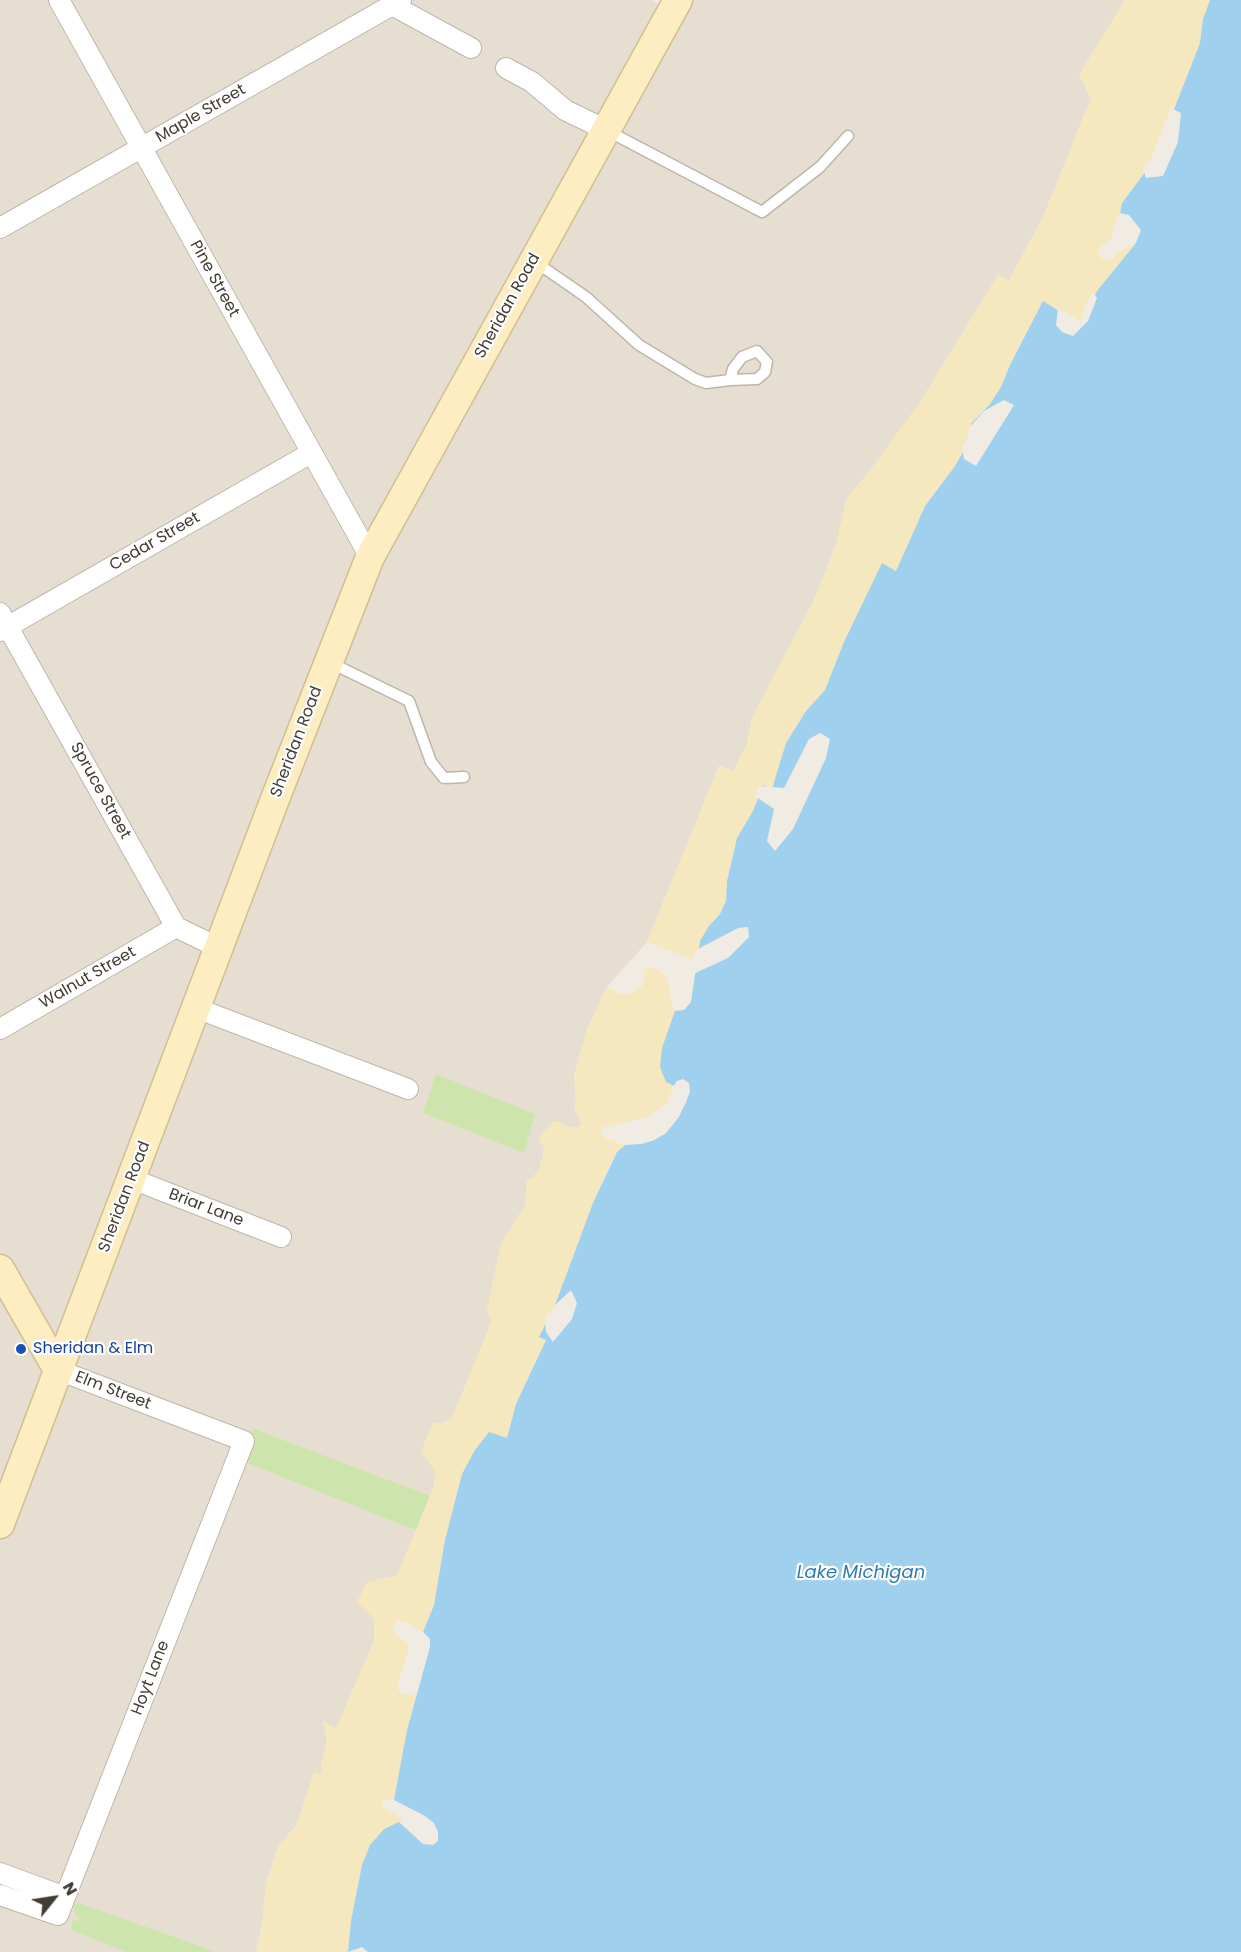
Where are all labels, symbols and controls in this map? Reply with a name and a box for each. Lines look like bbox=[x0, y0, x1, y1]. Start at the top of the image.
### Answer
street label: Maple Street bbox=[153, 81, 249, 147]
street label: Pine Street bbox=[185, 237, 243, 321]
street label: Sheridan Road bbox=[471, 250, 545, 362]
street label: Cedar Street bbox=[106, 508, 204, 576]
street label: Sheridan Road bbox=[267, 684, 327, 800]
street label: Spruce Street bbox=[66, 739, 134, 843]
street label: Walnut Street bbox=[37, 943, 139, 1013]
street label: Sheridan Road bbox=[95, 1139, 155, 1255]
street label: Briar Lane bbox=[166, 1185, 246, 1231]
place label: Sheridan & Elm bbox=[33, 1339, 153, 1359]
marker: Sheridan & Elm bbox=[14, 1342, 28, 1356]
street label: Elm Street bbox=[72, 1368, 154, 1414]
water label: Lake Michigan bbox=[797, 1562, 925, 1584]
street label: Hoyt Lane bbox=[128, 1638, 174, 1718]
north arrow bbox=[24, 1868, 84, 1928]
text: N bbox=[57, 1878, 83, 1900]

